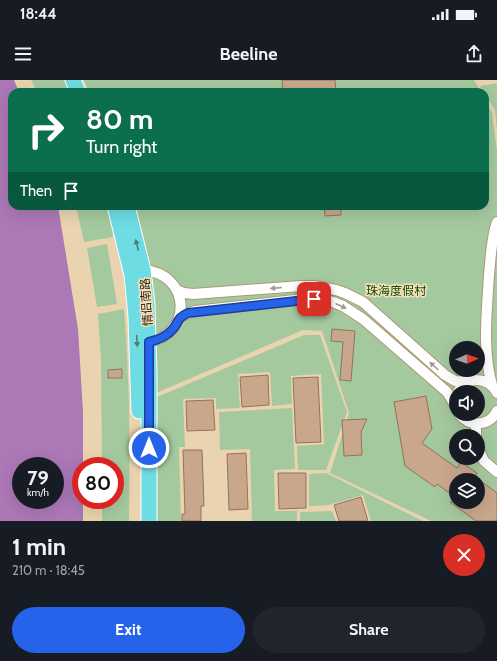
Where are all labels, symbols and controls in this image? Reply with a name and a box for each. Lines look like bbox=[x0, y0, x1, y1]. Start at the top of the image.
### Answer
text: 18:44 bbox=[20, 5, 57, 23]
icon: menu bbox=[12, 43, 34, 65]
text: Beeline bbox=[219, 43, 278, 65]
icon: share bbox=[463, 43, 485, 65]
text: 80 m bbox=[86, 102, 153, 136]
icon: right bbox=[20, 104, 72, 156]
text: Turn right bbox=[86, 136, 157, 158]
icon: arrive bbox=[60, 180, 82, 202]
text: Then bbox=[20, 182, 52, 200]
one-way arrow bbox=[134, 239, 140, 251]
street label: 情侣南路 bbox=[137, 278, 155, 326]
pin bbox=[297, 282, 331, 316]
park label: 珠海度假村 bbox=[366, 283, 427, 298]
one-way arrow bbox=[270, 284, 282, 291]
icon: arrive bbox=[303, 288, 325, 310]
one-way arrow bbox=[336, 303, 347, 309]
one-way arrow bbox=[133, 335, 140, 347]
north arrow bbox=[449, 341, 485, 377]
map controls bbox=[449, 341, 485, 509]
one-way arrow bbox=[430, 362, 439, 371]
button: sound bbox=[449, 385, 485, 421]
position arrow bbox=[128, 427, 170, 469]
button: search bbox=[449, 429, 485, 465]
speed limit sign: 80 bbox=[72, 457, 124, 509]
text: 79 bbox=[27, 466, 49, 490]
button: layers bbox=[449, 473, 485, 509]
text: km/h bbox=[27, 486, 49, 499]
text: 1 min bbox=[12, 532, 66, 561]
button: close bbox=[443, 534, 485, 576]
text: 210 m · 18:45 bbox=[12, 562, 85, 578]
button: Exit bbox=[12, 607, 245, 653]
button: Share bbox=[253, 607, 485, 653]

